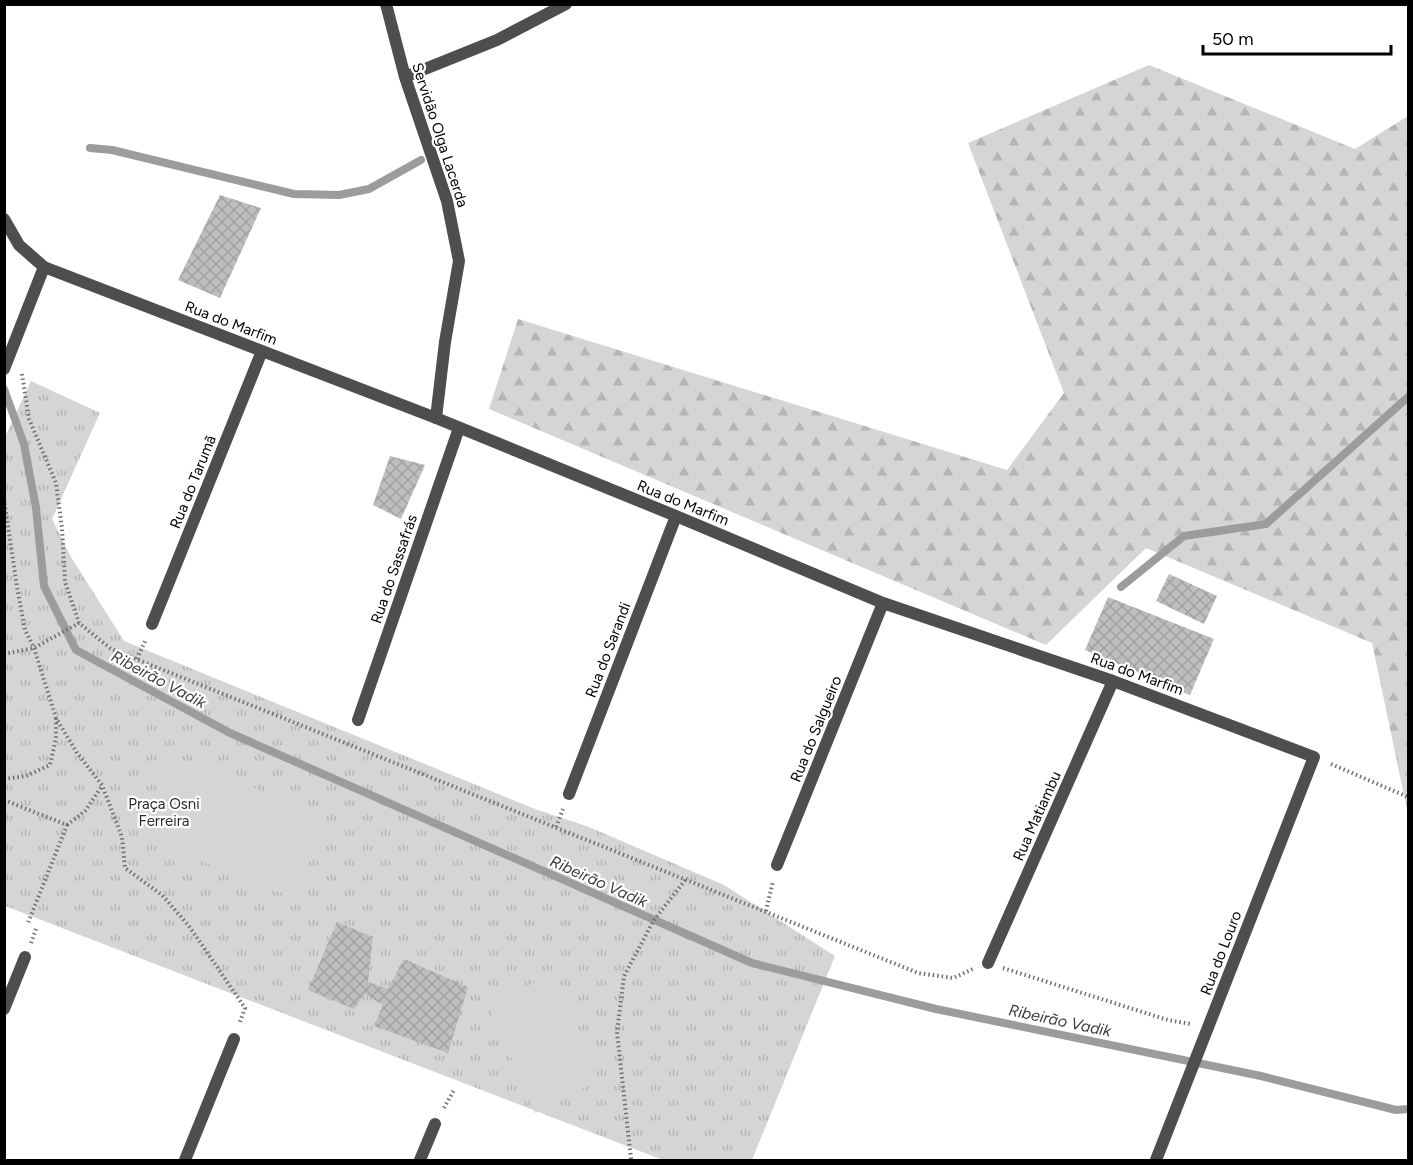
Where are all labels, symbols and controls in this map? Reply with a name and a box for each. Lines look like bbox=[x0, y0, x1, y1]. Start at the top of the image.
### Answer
scale bar bbox=[1203, 18, 1390, 56]
text: 50 m bbox=[1212, 28, 1254, 50]
street label: Servidão Olga Lacerda bbox=[408, 60, 472, 210]
street label: Rua do Marfim bbox=[182, 297, 280, 349]
street label: Rua do Tarumã bbox=[166, 433, 220, 531]
street label: Rua do Marfim bbox=[634, 476, 732, 530]
street label: Rua do Sassafrás bbox=[367, 512, 421, 626]
street label: Rua do Sarandi bbox=[582, 600, 634, 700]
water label: Ribeirão Vadik bbox=[108, 647, 210, 713]
street label: Rua do Marfim bbox=[1088, 649, 1186, 699]
street label: Rua do Salgueiro bbox=[786, 673, 846, 785]
street label: Rua Matiambu bbox=[1009, 768, 1065, 864]
park label: Praça Osni Ferreira bbox=[128, 795, 200, 830]
water label: Ribeirão Vadik bbox=[547, 852, 651, 912]
street label: Rua do Louro bbox=[1197, 908, 1245, 998]
water label: Ribeirão Vadik bbox=[1007, 1000, 1114, 1041]

